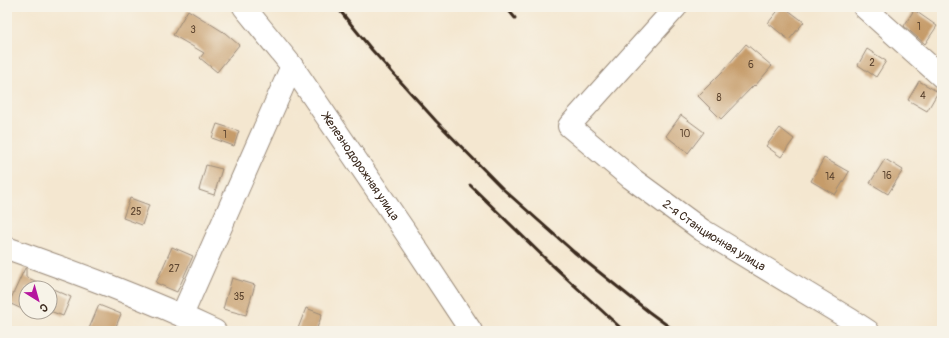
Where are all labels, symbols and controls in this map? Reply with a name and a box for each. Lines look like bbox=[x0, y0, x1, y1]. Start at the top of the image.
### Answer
house number: 1 bbox=[917, 21, 921, 33]
house number: 3 bbox=[190, 24, 196, 36]
house number: 2 bbox=[869, 57, 875, 69]
house number: 6 bbox=[748, 59, 754, 71]
house number: 4 bbox=[920, 90, 926, 102]
house number: 8 bbox=[716, 92, 722, 104]
street label: Железнодорожная улица bbox=[318, 108, 403, 224]
house number: 10 bbox=[680, 128, 691, 140]
house number: 1 bbox=[223, 129, 227, 141]
house number: 16 bbox=[882, 170, 892, 182]
house number: 14 bbox=[825, 171, 835, 183]
street label: 2-я Станционная улица bbox=[660, 196, 769, 274]
house number: 25 bbox=[130, 206, 142, 218]
house number: 27 bbox=[169, 263, 180, 275]
north arrow bbox=[18, 280, 58, 320]
house number: 35 bbox=[234, 291, 245, 303]
text: С bbox=[37, 300, 50, 315]

